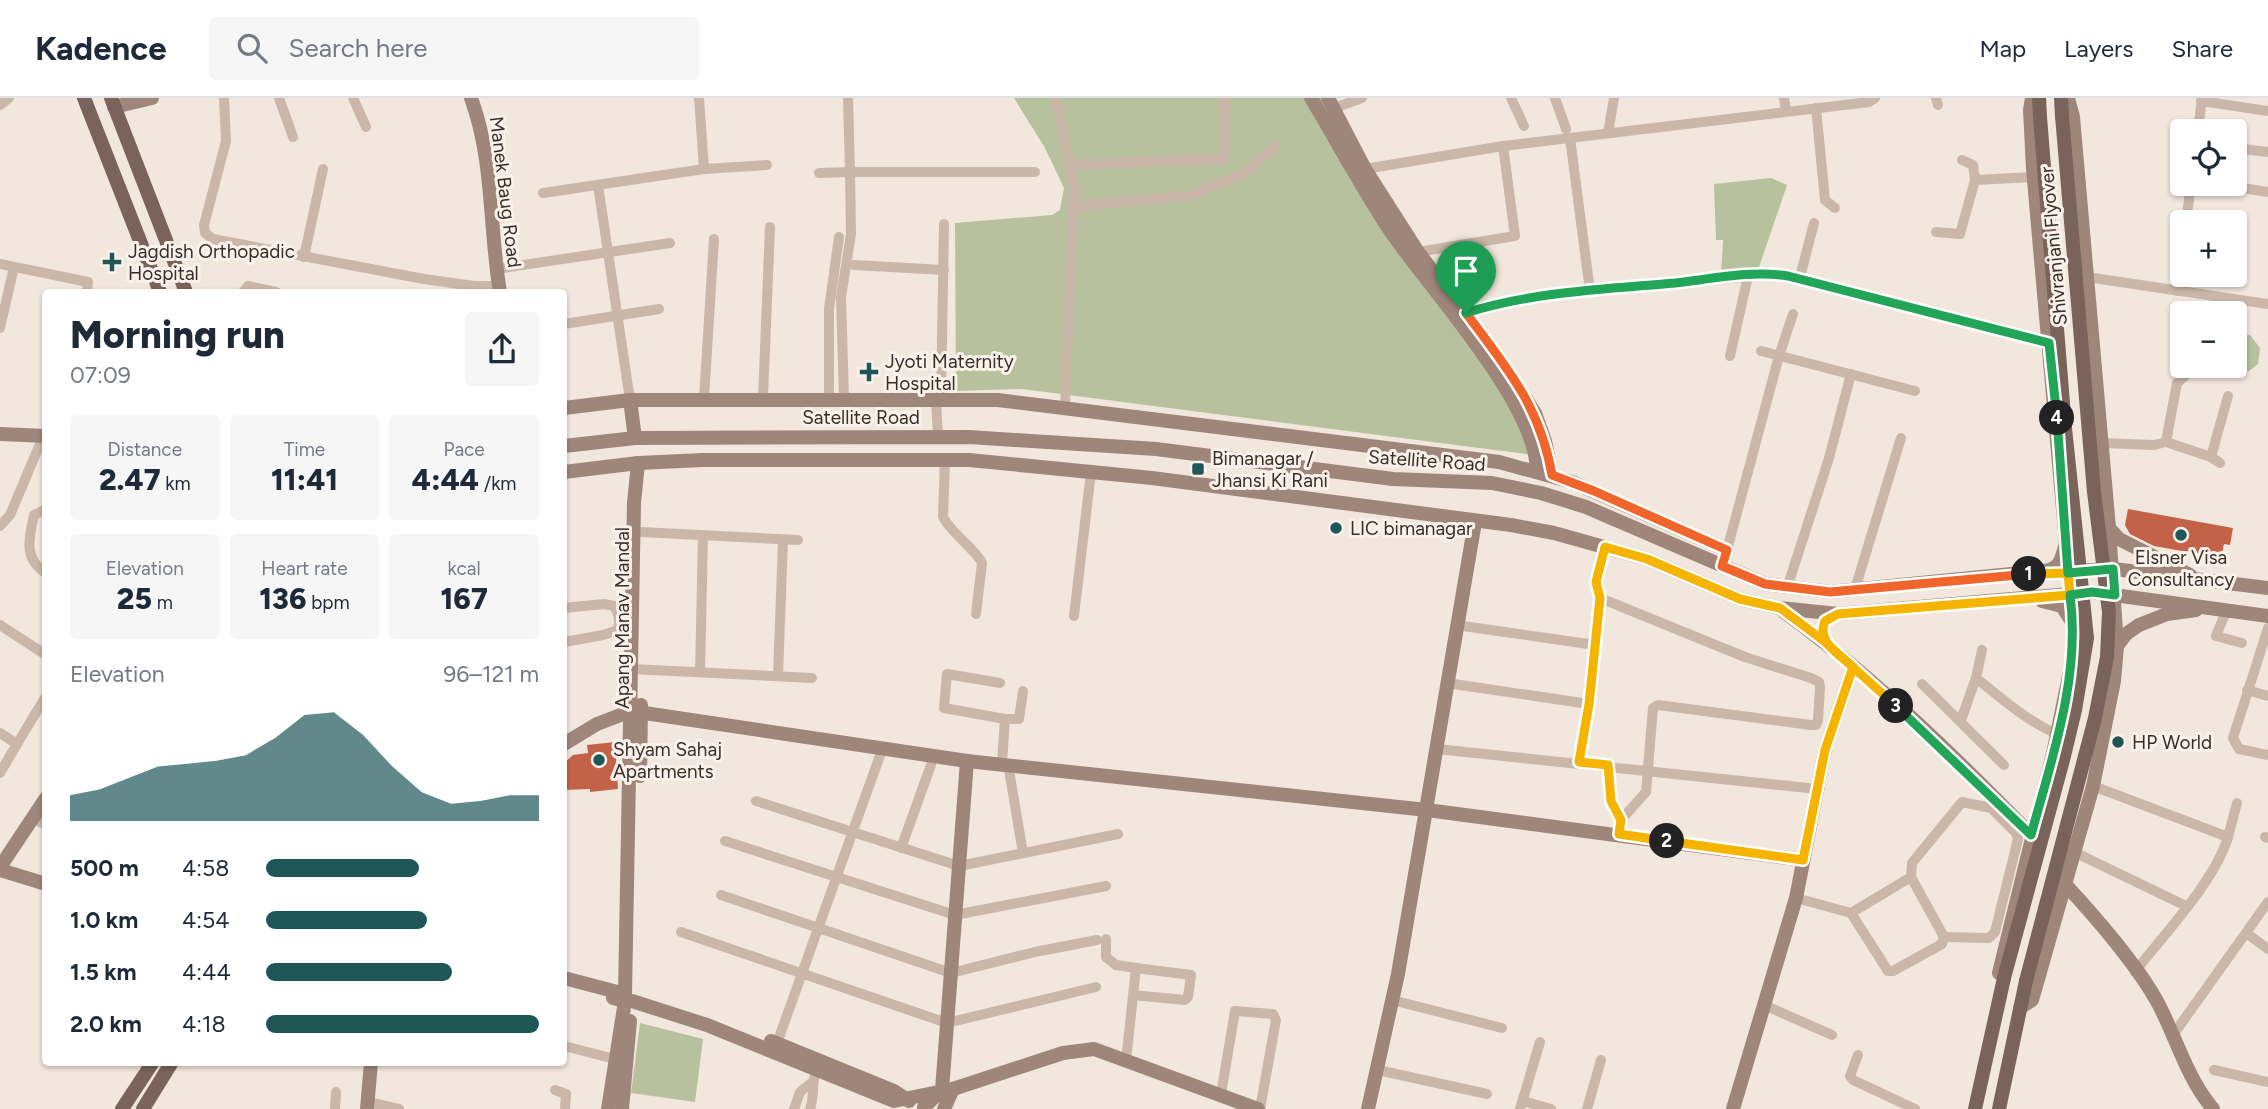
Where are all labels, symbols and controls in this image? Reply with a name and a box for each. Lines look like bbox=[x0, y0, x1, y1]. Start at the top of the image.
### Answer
search box bbox=[209, 17, 699, 80]
text: Kadence bbox=[35, 29, 167, 68]
icon: search bbox=[233, 29, 271, 67]
text: Search here bbox=[289, 32, 427, 64]
text: Map bbox=[1979, 34, 2026, 63]
text: Layers bbox=[2064, 34, 2133, 63]
text: Share bbox=[2171, 34, 2233, 63]
street label: Manek Baug Road bbox=[485, 115, 526, 269]
map controls bbox=[2170, 119, 2247, 378]
button: locate bbox=[2170, 119, 2247, 196]
street label: Shivranjani Flyover bbox=[2035, 165, 2072, 326]
button: + bbox=[2170, 210, 2247, 287]
place label: Jagdish Orthopadic Hospital bbox=[128, 240, 295, 285]
pin bbox=[1436, 241, 1496, 313]
marker: Jagdish Orthopadic Hospital bbox=[102, 252, 122, 272]
icon: arrive bbox=[1447, 252, 1485, 290]
button: − bbox=[2170, 301, 2247, 378]
text: Morning run bbox=[70, 312, 285, 358]
button: share bbox=[465, 312, 539, 386]
place label: Jyoti Maternity Hospital bbox=[885, 350, 1014, 395]
text: 07:09 bbox=[70, 361, 131, 389]
marker: Jyoti Maternity Hospital bbox=[859, 362, 879, 382]
pin: 4 bbox=[2039, 400, 2074, 436]
street label: Satellite Road bbox=[802, 406, 920, 429]
text: 4 bbox=[2050, 406, 2063, 429]
text: Distance bbox=[108, 438, 182, 461]
text: Time bbox=[284, 438, 325, 461]
text: Pace bbox=[444, 438, 485, 461]
street label: Satellite Road bbox=[1368, 445, 1486, 476]
place label: Bimanagar / Jhansi Ki Rani bbox=[1212, 447, 1328, 492]
text: 2.47 bbox=[99, 461, 161, 498]
text: 11:41 bbox=[271, 461, 338, 498]
text: 4:44 bbox=[412, 461, 479, 498]
marker: Bimanagar / Jhansi Ki Rani bbox=[1190, 461, 1206, 477]
text: km bbox=[161, 472, 191, 495]
text: /km bbox=[479, 472, 517, 495]
place label: LIC bimanagar bbox=[1350, 517, 1473, 540]
marker: LIC bimanagar bbox=[1328, 520, 1344, 536]
street label: Apang Manav Mandal bbox=[611, 527, 634, 709]
marker: Elsner Visa Consultancy bbox=[2173, 527, 2189, 543]
place label: Elsner Visa Consultancy bbox=[2128, 546, 2234, 591]
pin: 1 bbox=[2011, 556, 2046, 592]
text: Elevation bbox=[106, 557, 184, 580]
text: Heart rate bbox=[261, 557, 348, 580]
text: kcal bbox=[448, 557, 481, 580]
text: 1 bbox=[2024, 562, 2033, 585]
text: 25 bbox=[117, 580, 152, 617]
text: 136 bbox=[259, 580, 306, 617]
text: 167 bbox=[441, 580, 488, 617]
text: m bbox=[152, 591, 173, 614]
text: bpm bbox=[306, 591, 350, 614]
text: Elevation bbox=[70, 660, 165, 688]
text: 96–121 m bbox=[443, 660, 539, 688]
pin: 3 bbox=[1878, 688, 1913, 724]
text: 3 bbox=[1890, 694, 1901, 717]
place label: HP World bbox=[2132, 731, 2212, 754]
marker: HP World bbox=[2110, 734, 2126, 750]
place label: Shyam Sahaj Apartments bbox=[613, 738, 722, 783]
marker: Shyam Sahaj Apartments bbox=[591, 752, 607, 768]
pin: 2 bbox=[1650, 824, 1684, 858]
text: 2 bbox=[1661, 829, 1672, 852]
text: 500 m bbox=[70, 854, 139, 882]
text: 4:58 bbox=[182, 854, 229, 882]
text: 1.0 km bbox=[70, 906, 138, 934]
text: 4:54 bbox=[182, 906, 230, 934]
text: 1.5 km bbox=[70, 958, 137, 986]
text: 4:44 bbox=[182, 958, 231, 986]
text: 2.0 km bbox=[70, 1010, 142, 1038]
text: 4:18 bbox=[182, 1010, 226, 1038]

